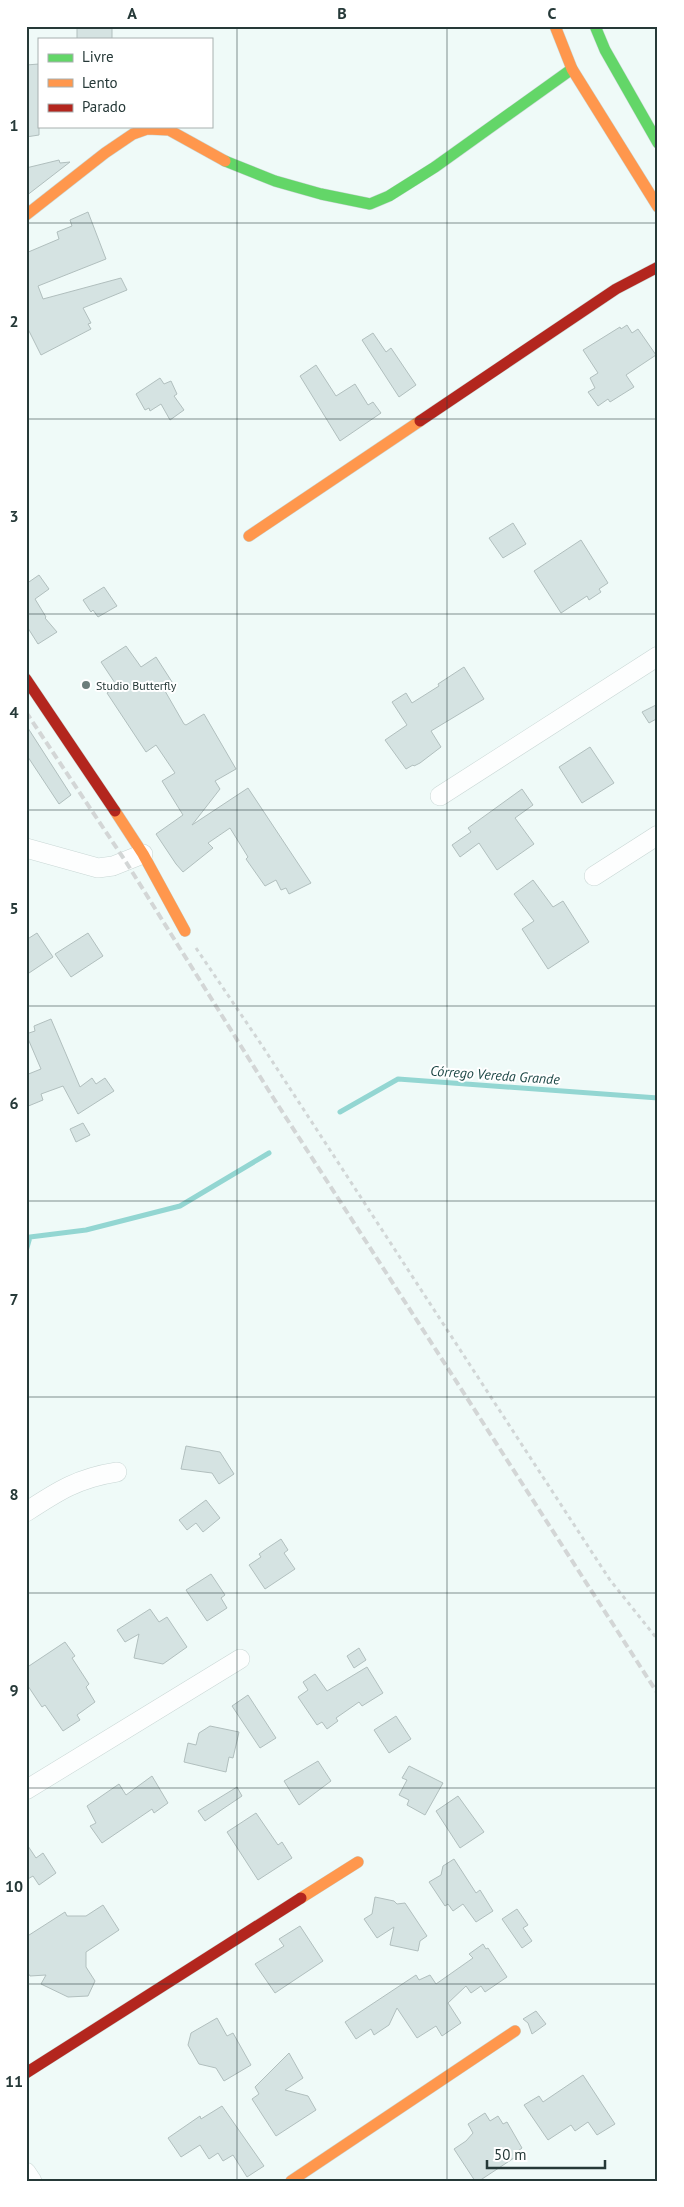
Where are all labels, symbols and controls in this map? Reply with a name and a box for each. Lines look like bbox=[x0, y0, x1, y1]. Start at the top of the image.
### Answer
text: A bbox=[127, 3, 137, 23]
text: B bbox=[337, 3, 347, 23]
text: C bbox=[548, 3, 557, 23]
legend bbox=[38, 38, 212, 128]
text: Livre bbox=[82, 47, 114, 66]
text: Lento bbox=[82, 73, 118, 92]
text: Parado bbox=[82, 97, 126, 116]
text: 1 bbox=[9, 115, 19, 135]
text: 2 bbox=[9, 311, 19, 331]
text: 3 bbox=[9, 506, 19, 526]
place label: Studio Butterfly bbox=[96, 678, 177, 693]
marker: Studio Butterfly bbox=[80, 679, 92, 691]
text: 4 bbox=[9, 702, 19, 722]
text: 5 bbox=[9, 898, 19, 918]
water label: Córrego Vereda Grande bbox=[430, 1061, 561, 1089]
text: 6 bbox=[9, 1093, 19, 1113]
text: 7 bbox=[9, 1289, 19, 1309]
text: 8 bbox=[9, 1484, 19, 1504]
text: 9 bbox=[9, 1680, 19, 1700]
text: 10 bbox=[5, 1876, 23, 1896]
text: 11 bbox=[5, 2071, 23, 2091]
scale bar bbox=[487, 2137, 604, 2169]
text: 50 m bbox=[494, 2145, 527, 2164]

